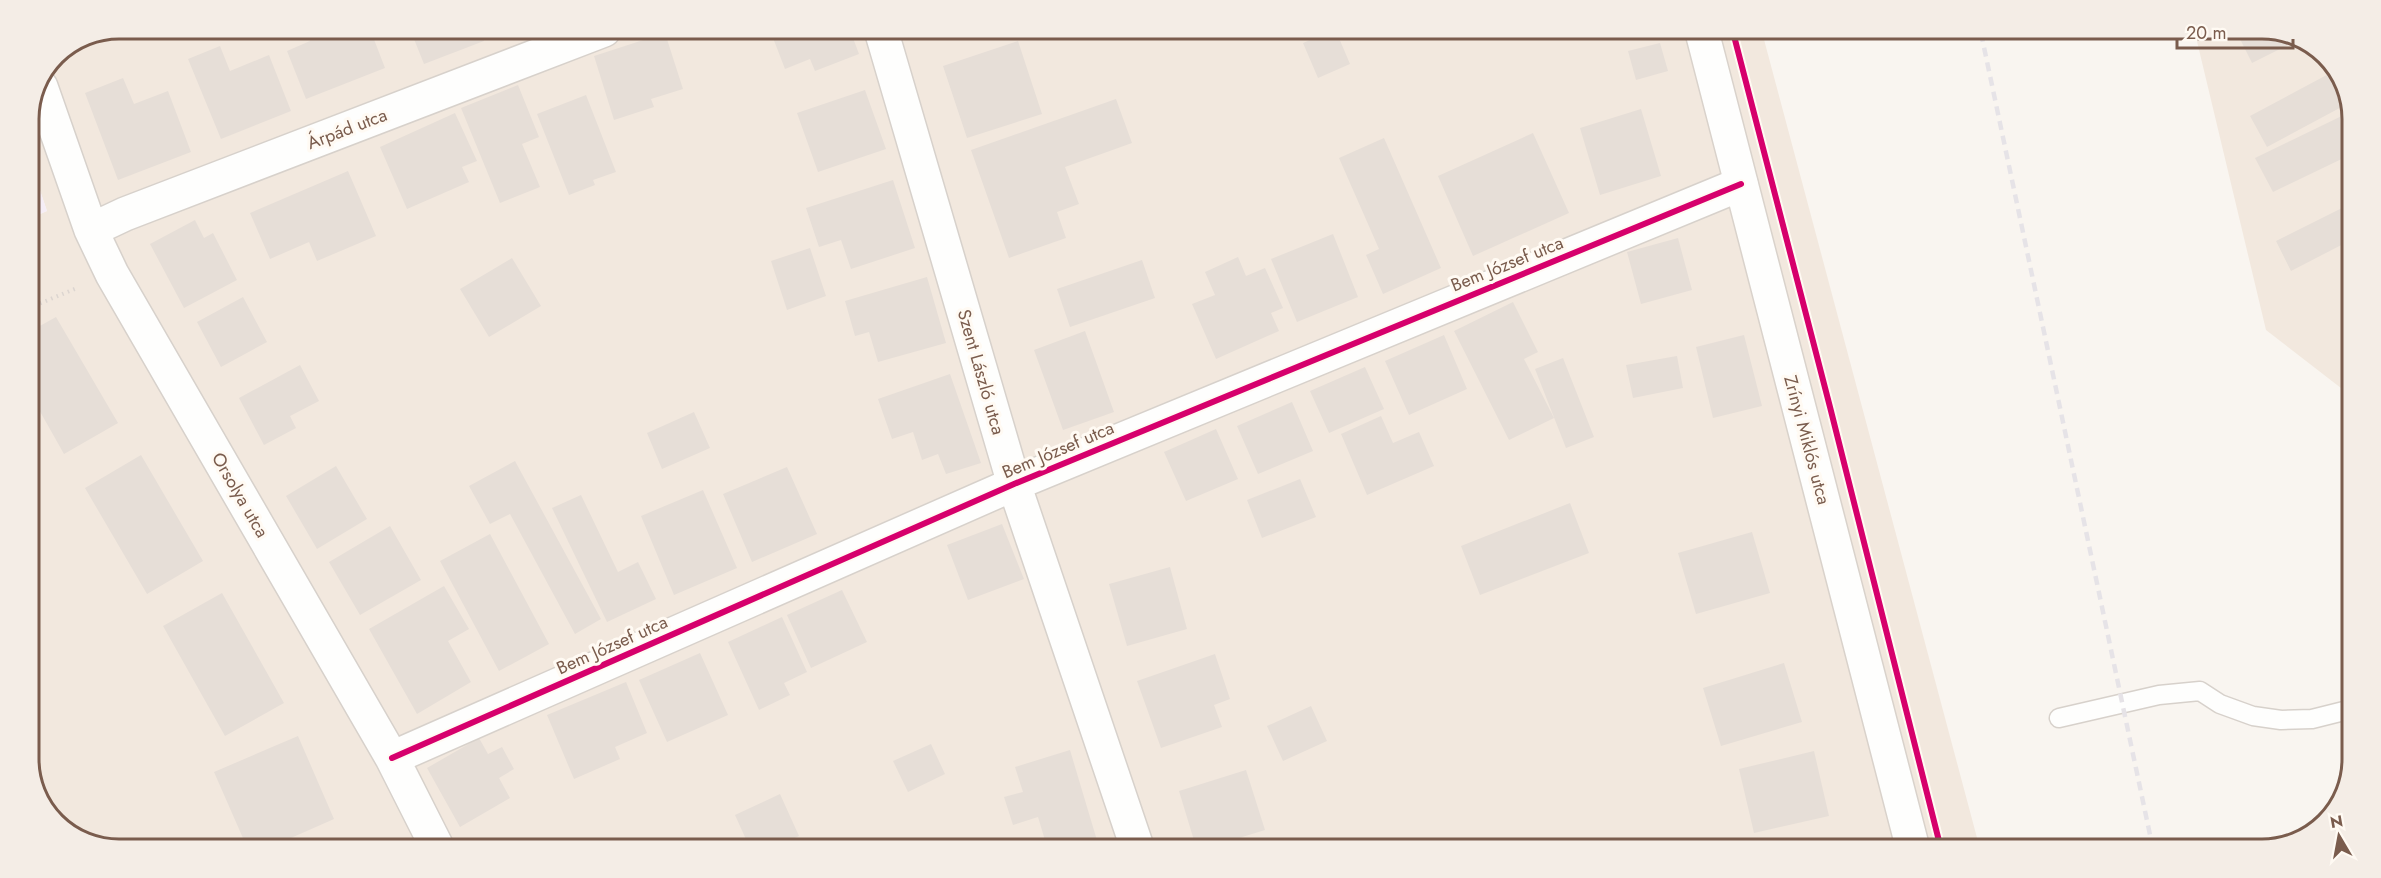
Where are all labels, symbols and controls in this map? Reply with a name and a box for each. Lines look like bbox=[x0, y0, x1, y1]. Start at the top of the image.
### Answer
scale bar bbox=[2177, 12, 2292, 50]
text: 20 m bbox=[2186, 20, 2226, 46]
street label: Árpád utca bbox=[303, 102, 391, 156]
street label: Bem József utca bbox=[1447, 230, 1567, 298]
street label: Szent László utca bbox=[951, 306, 1011, 438]
street label: Zrínyi Miklós utca bbox=[1777, 372, 1837, 508]
street label: Bem József utca bbox=[998, 415, 1118, 485]
street label: Orsolya utca bbox=[205, 448, 275, 542]
street label: Bem József utca bbox=[552, 609, 672, 681]
north arrow bbox=[2309, 806, 2369, 866]
text: N bbox=[2328, 809, 2345, 834]

